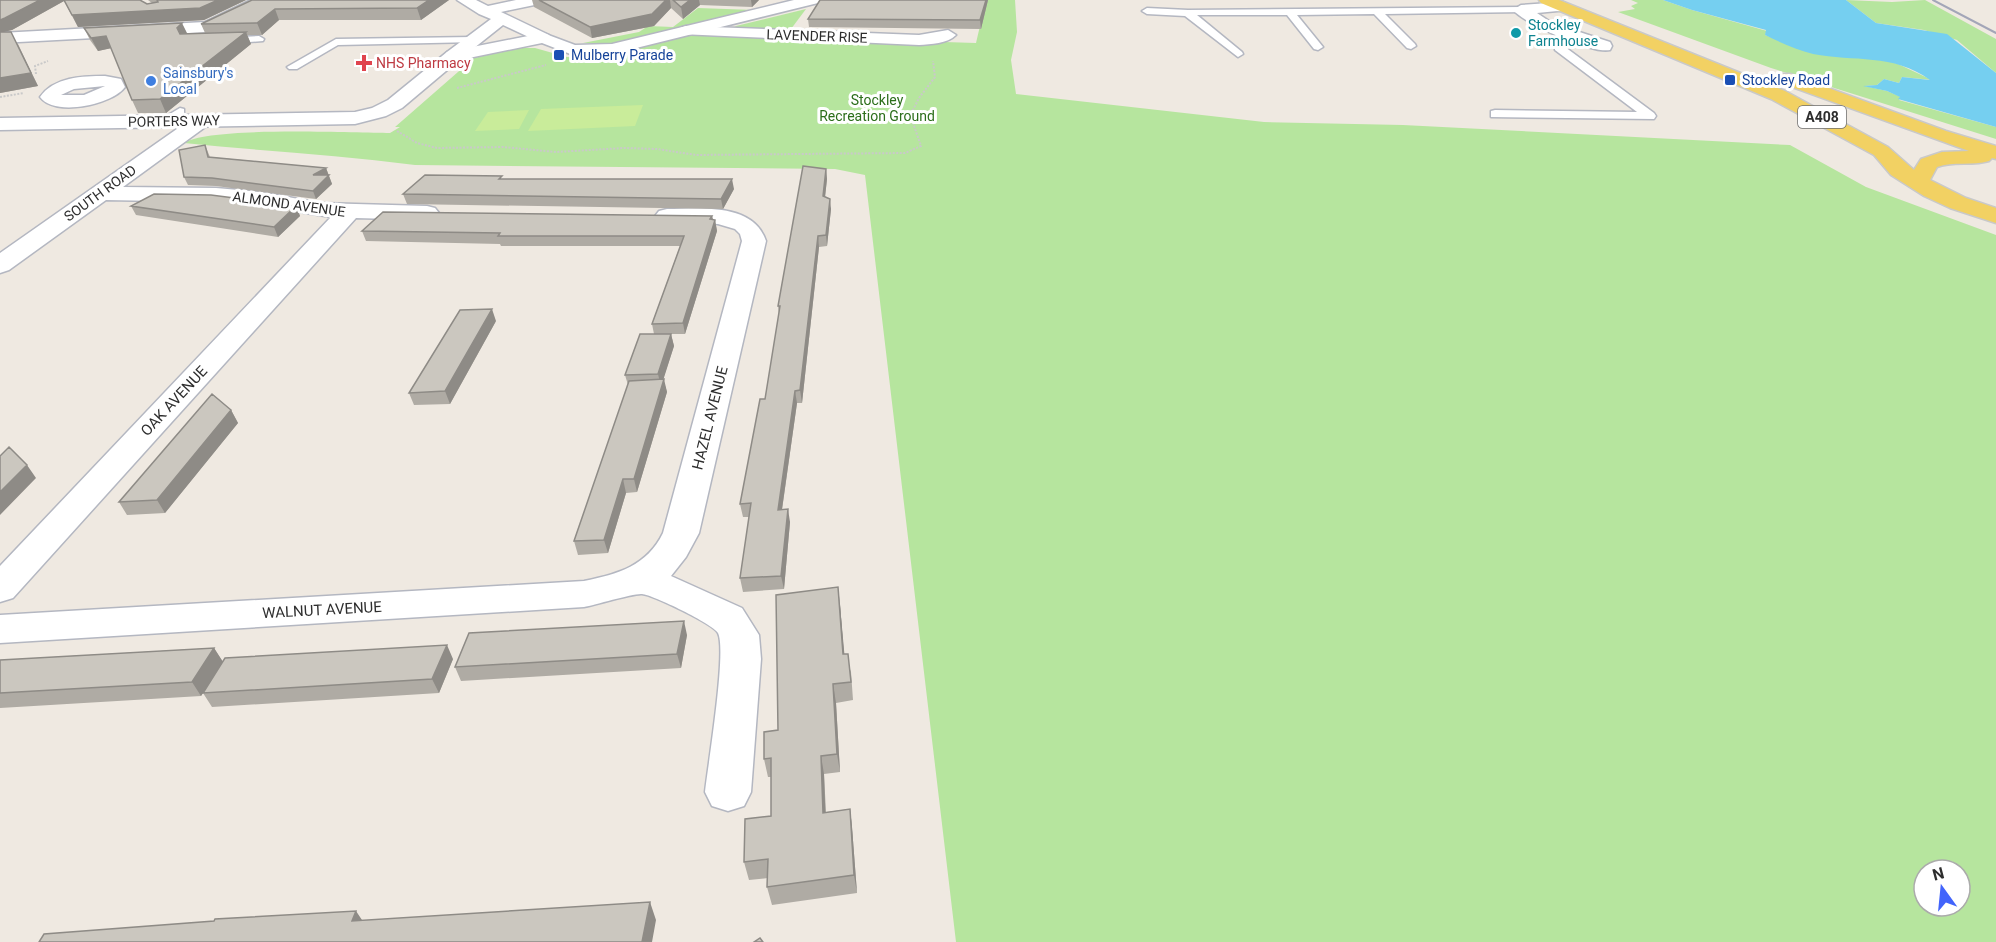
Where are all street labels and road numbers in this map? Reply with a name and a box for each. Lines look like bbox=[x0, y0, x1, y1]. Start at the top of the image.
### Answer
street label: LAVENDER RISE bbox=[766, 26, 868, 46]
road number: A408 bbox=[1798, 106, 1846, 128]
street label: PORTERS WAY bbox=[128, 112, 221, 130]
street label: SOUTH ROAD bbox=[61, 161, 139, 225]
street label: ALMOND AVENUE bbox=[232, 188, 346, 220]
street label: OAK AVENUE bbox=[137, 362, 211, 440]
street label: HAZEL AVENUE bbox=[688, 364, 732, 472]
street label: WALNUT AVENUE bbox=[262, 598, 383, 622]

